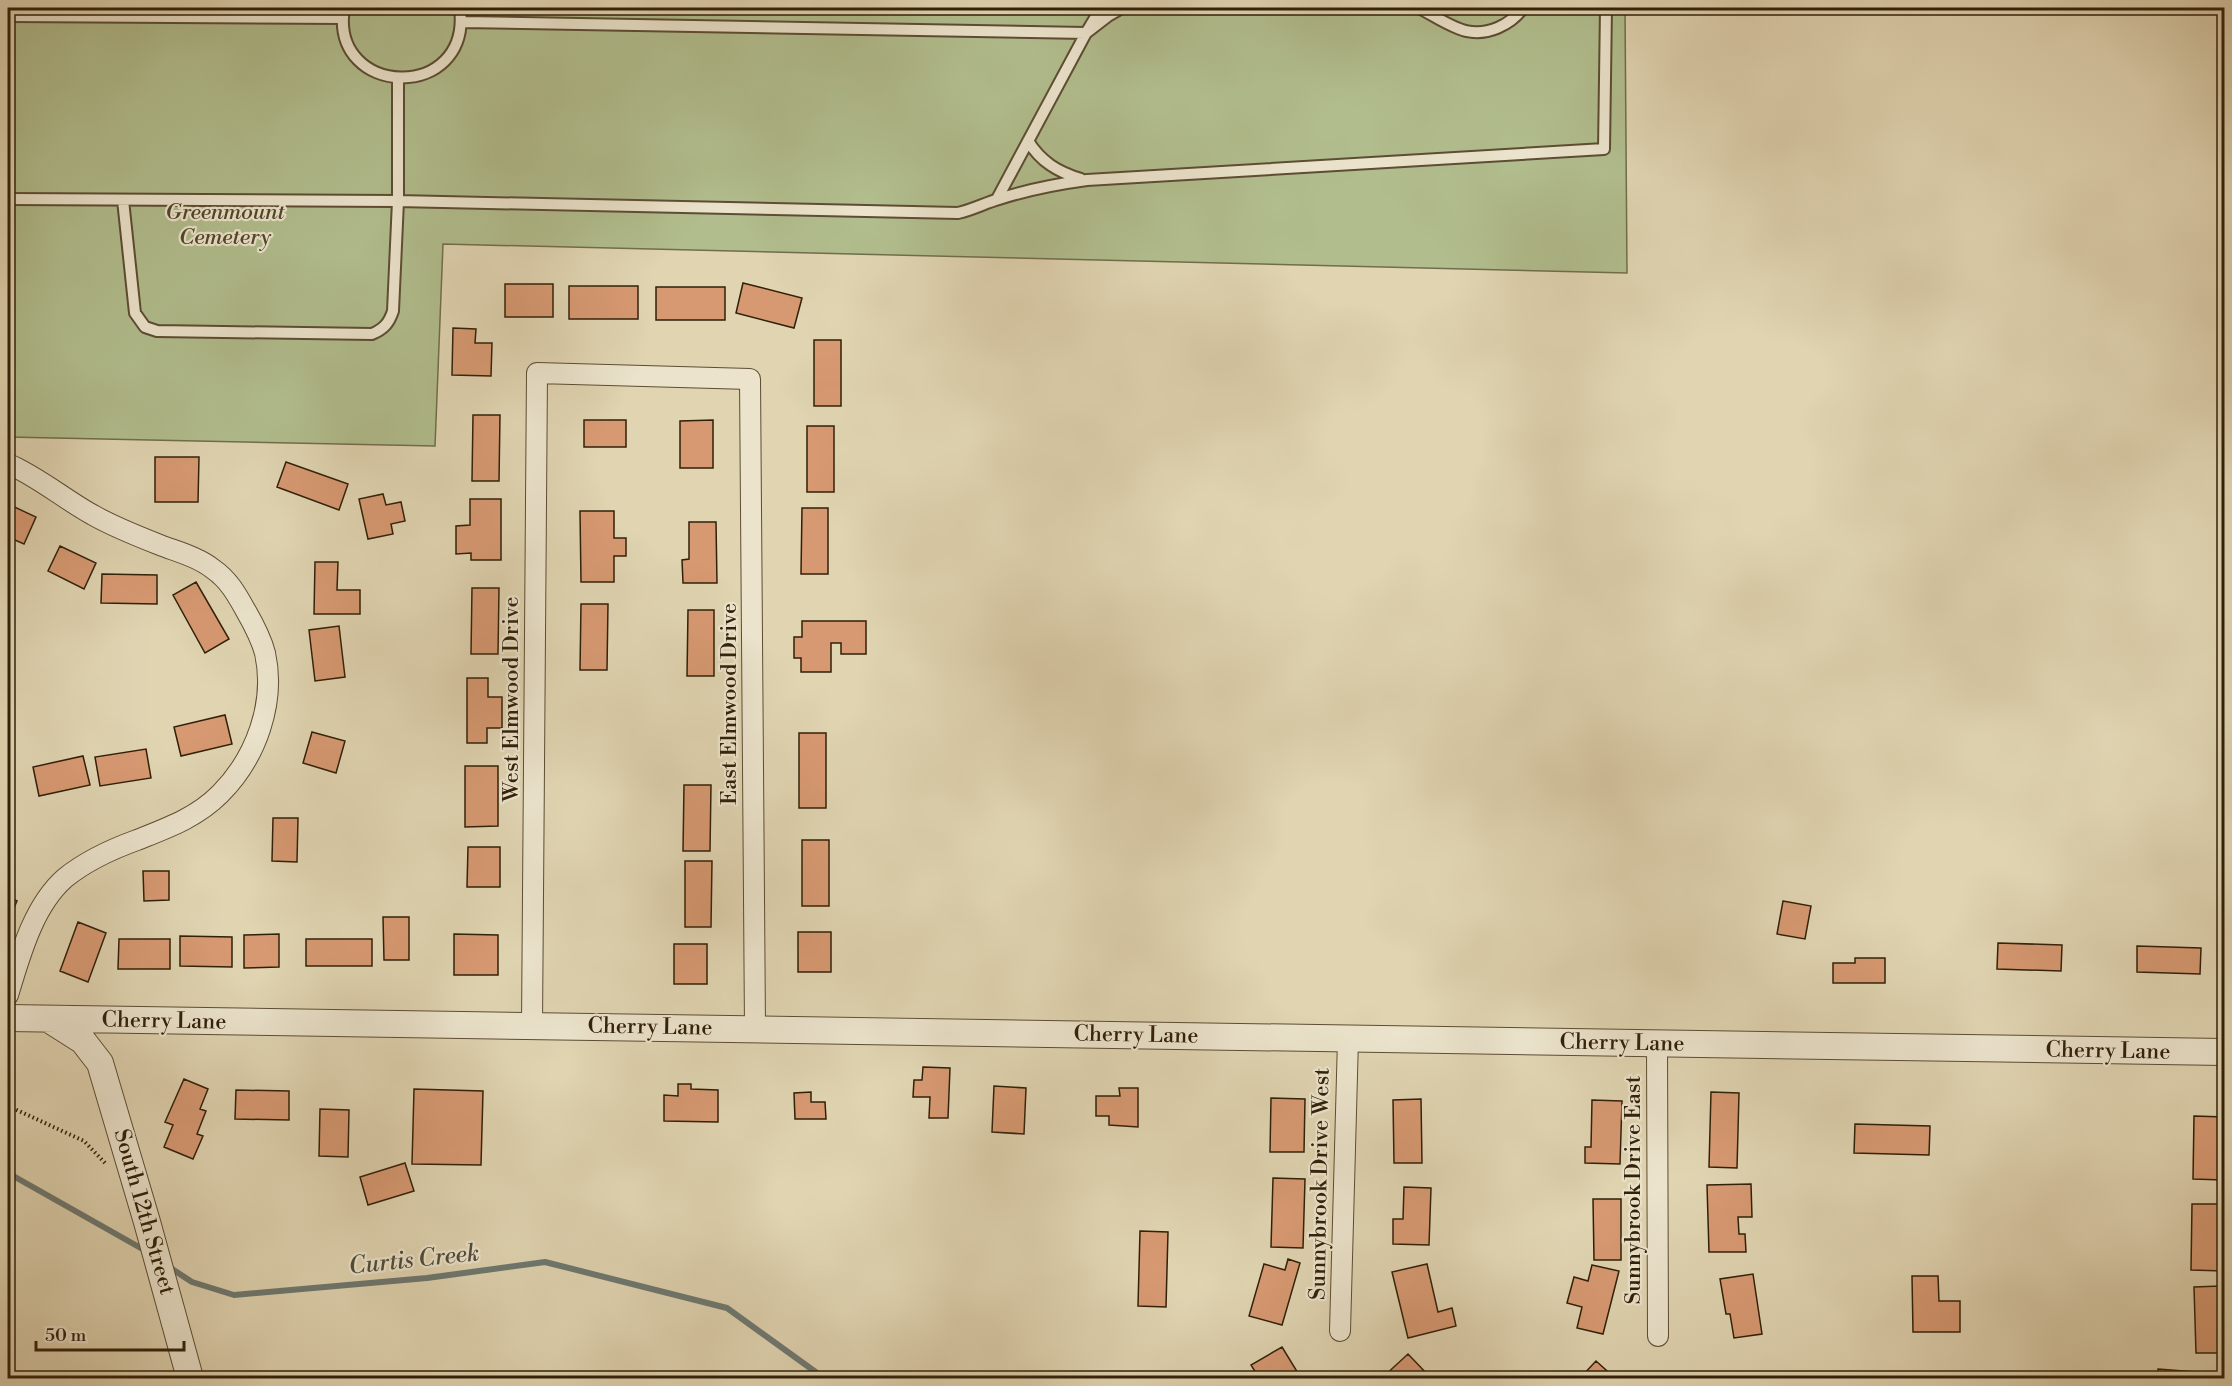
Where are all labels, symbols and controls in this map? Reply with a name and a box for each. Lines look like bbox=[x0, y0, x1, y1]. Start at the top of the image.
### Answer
park label: Greenmount Cemetery bbox=[165, 199, 286, 251]
street label: West Elmwood Drive bbox=[498, 596, 525, 803]
street label: East Elmwood Drive bbox=[716, 603, 743, 805]
street label: Cherry Lane bbox=[101, 1006, 227, 1036]
street label: Cherry Lane bbox=[587, 1012, 713, 1042]
street label: Cherry Lane bbox=[1073, 1020, 1199, 1050]
street label: Cherry Lane bbox=[1559, 1028, 1685, 1058]
street label: Cherry Lane bbox=[2045, 1036, 2171, 1066]
street label: Sunnybrook Drive West bbox=[1304, 1067, 1336, 1300]
street label: Sunnybrook Drive East bbox=[1620, 1075, 1647, 1304]
street label: South 12th Street bbox=[107, 1126, 181, 1298]
water label: Curtis Creek bbox=[347, 1238, 481, 1282]
scale bar bbox=[36, 1314, 184, 1352]
text: 50 m bbox=[45, 1324, 87, 1347]

